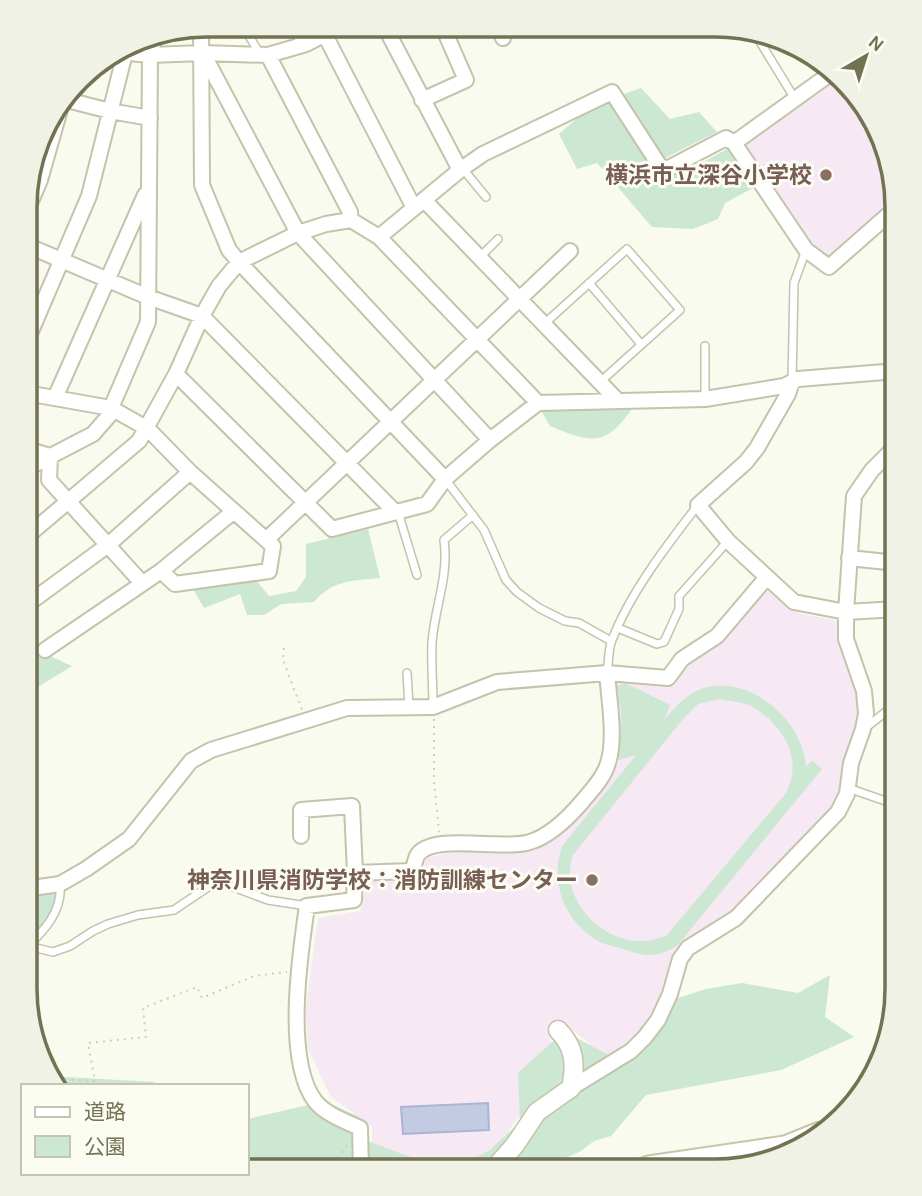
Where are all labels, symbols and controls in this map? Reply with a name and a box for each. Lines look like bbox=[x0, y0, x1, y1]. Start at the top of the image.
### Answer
north arrow bbox=[831, 21, 901, 91]
text: N bbox=[864, 31, 888, 56]
place label: 横浜市立深谷小学校 bbox=[605, 162, 812, 189]
marker: 横浜市立深谷小学校 bbox=[818, 167, 834, 183]
place label: 神奈川県消防学校：消防訓練センター bbox=[187, 867, 578, 894]
marker: 神奈川県消防学校：消防訓練センター bbox=[584, 872, 600, 888]
legend bbox=[21, 1084, 248, 1175]
text: 道路 bbox=[84, 1100, 126, 1124]
text: 公園 bbox=[84, 1135, 126, 1159]

